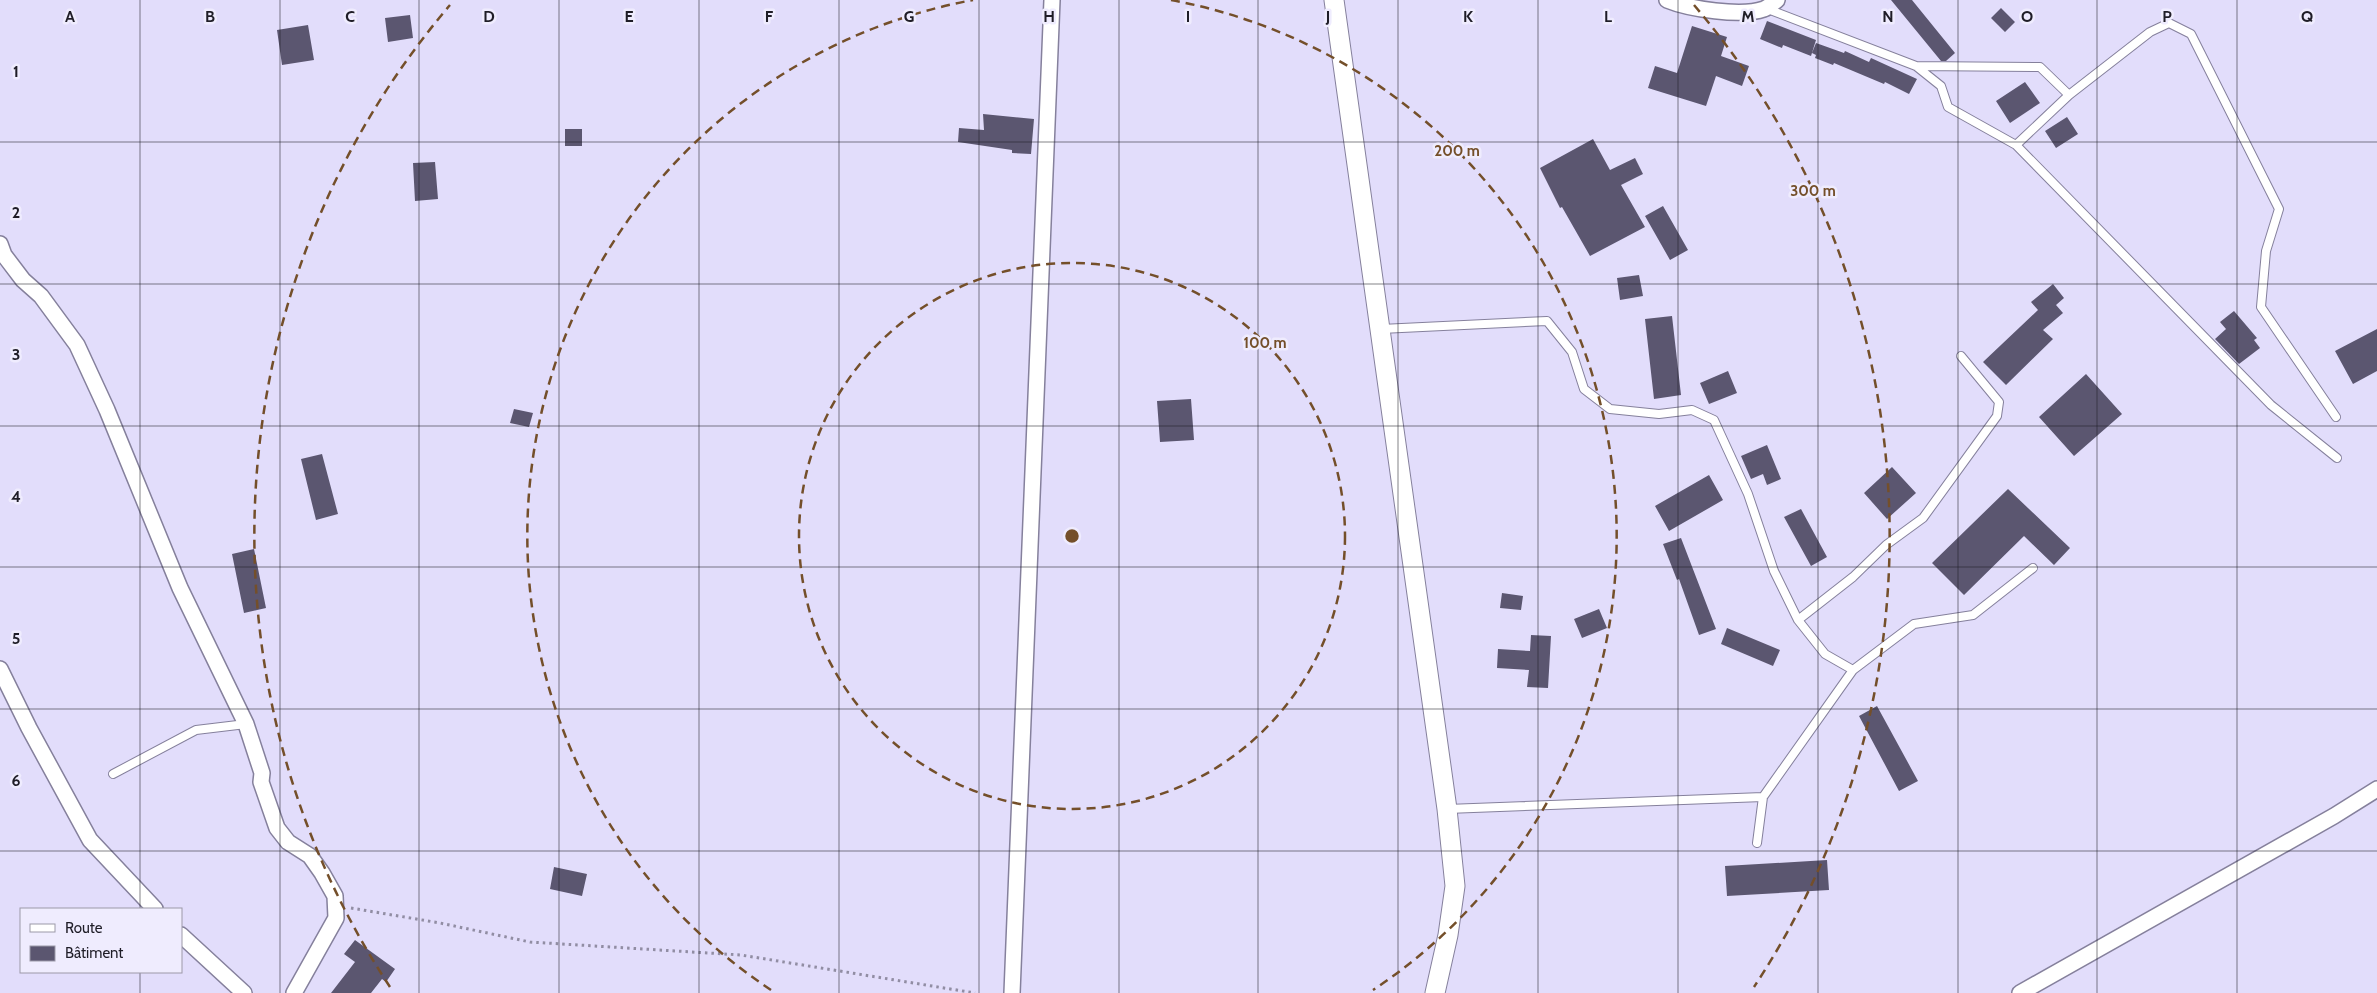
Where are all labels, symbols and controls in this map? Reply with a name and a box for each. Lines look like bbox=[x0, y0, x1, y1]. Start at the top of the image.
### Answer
text: A bbox=[65, 7, 75, 26]
text: B bbox=[205, 7, 215, 26]
text: C bbox=[345, 7, 355, 26]
text: D bbox=[483, 7, 495, 26]
text: E bbox=[624, 7, 634, 26]
text: F bbox=[765, 7, 774, 26]
text: G bbox=[904, 7, 914, 26]
text: H bbox=[1043, 7, 1055, 26]
text: I bbox=[1186, 7, 1190, 26]
text: J bbox=[1325, 7, 1330, 26]
text: K bbox=[1463, 7, 1473, 26]
text: L bbox=[1604, 7, 1612, 26]
text: M bbox=[1741, 7, 1755, 26]
text: N bbox=[1882, 7, 1894, 26]
text: O bbox=[2021, 7, 2033, 26]
text: P bbox=[2162, 7, 2172, 26]
text: Q bbox=[2301, 7, 2313, 26]
text: 1 bbox=[13, 62, 19, 81]
text: 200 m bbox=[1434, 142, 1480, 160]
text: 300 m bbox=[1790, 182, 1836, 200]
text: 2 bbox=[12, 203, 20, 222]
text: 100 m bbox=[1243, 334, 1287, 352]
text: 3 bbox=[12, 345, 20, 364]
text: 4 bbox=[11, 487, 21, 506]
centre of rings bbox=[1063, 527, 1081, 545]
text: 5 bbox=[12, 629, 20, 648]
text: 6 bbox=[12, 771, 21, 790]
legend bbox=[20, 908, 182, 973]
text: Route bbox=[65, 919, 103, 937]
text: Bâtiment bbox=[65, 944, 123, 962]

